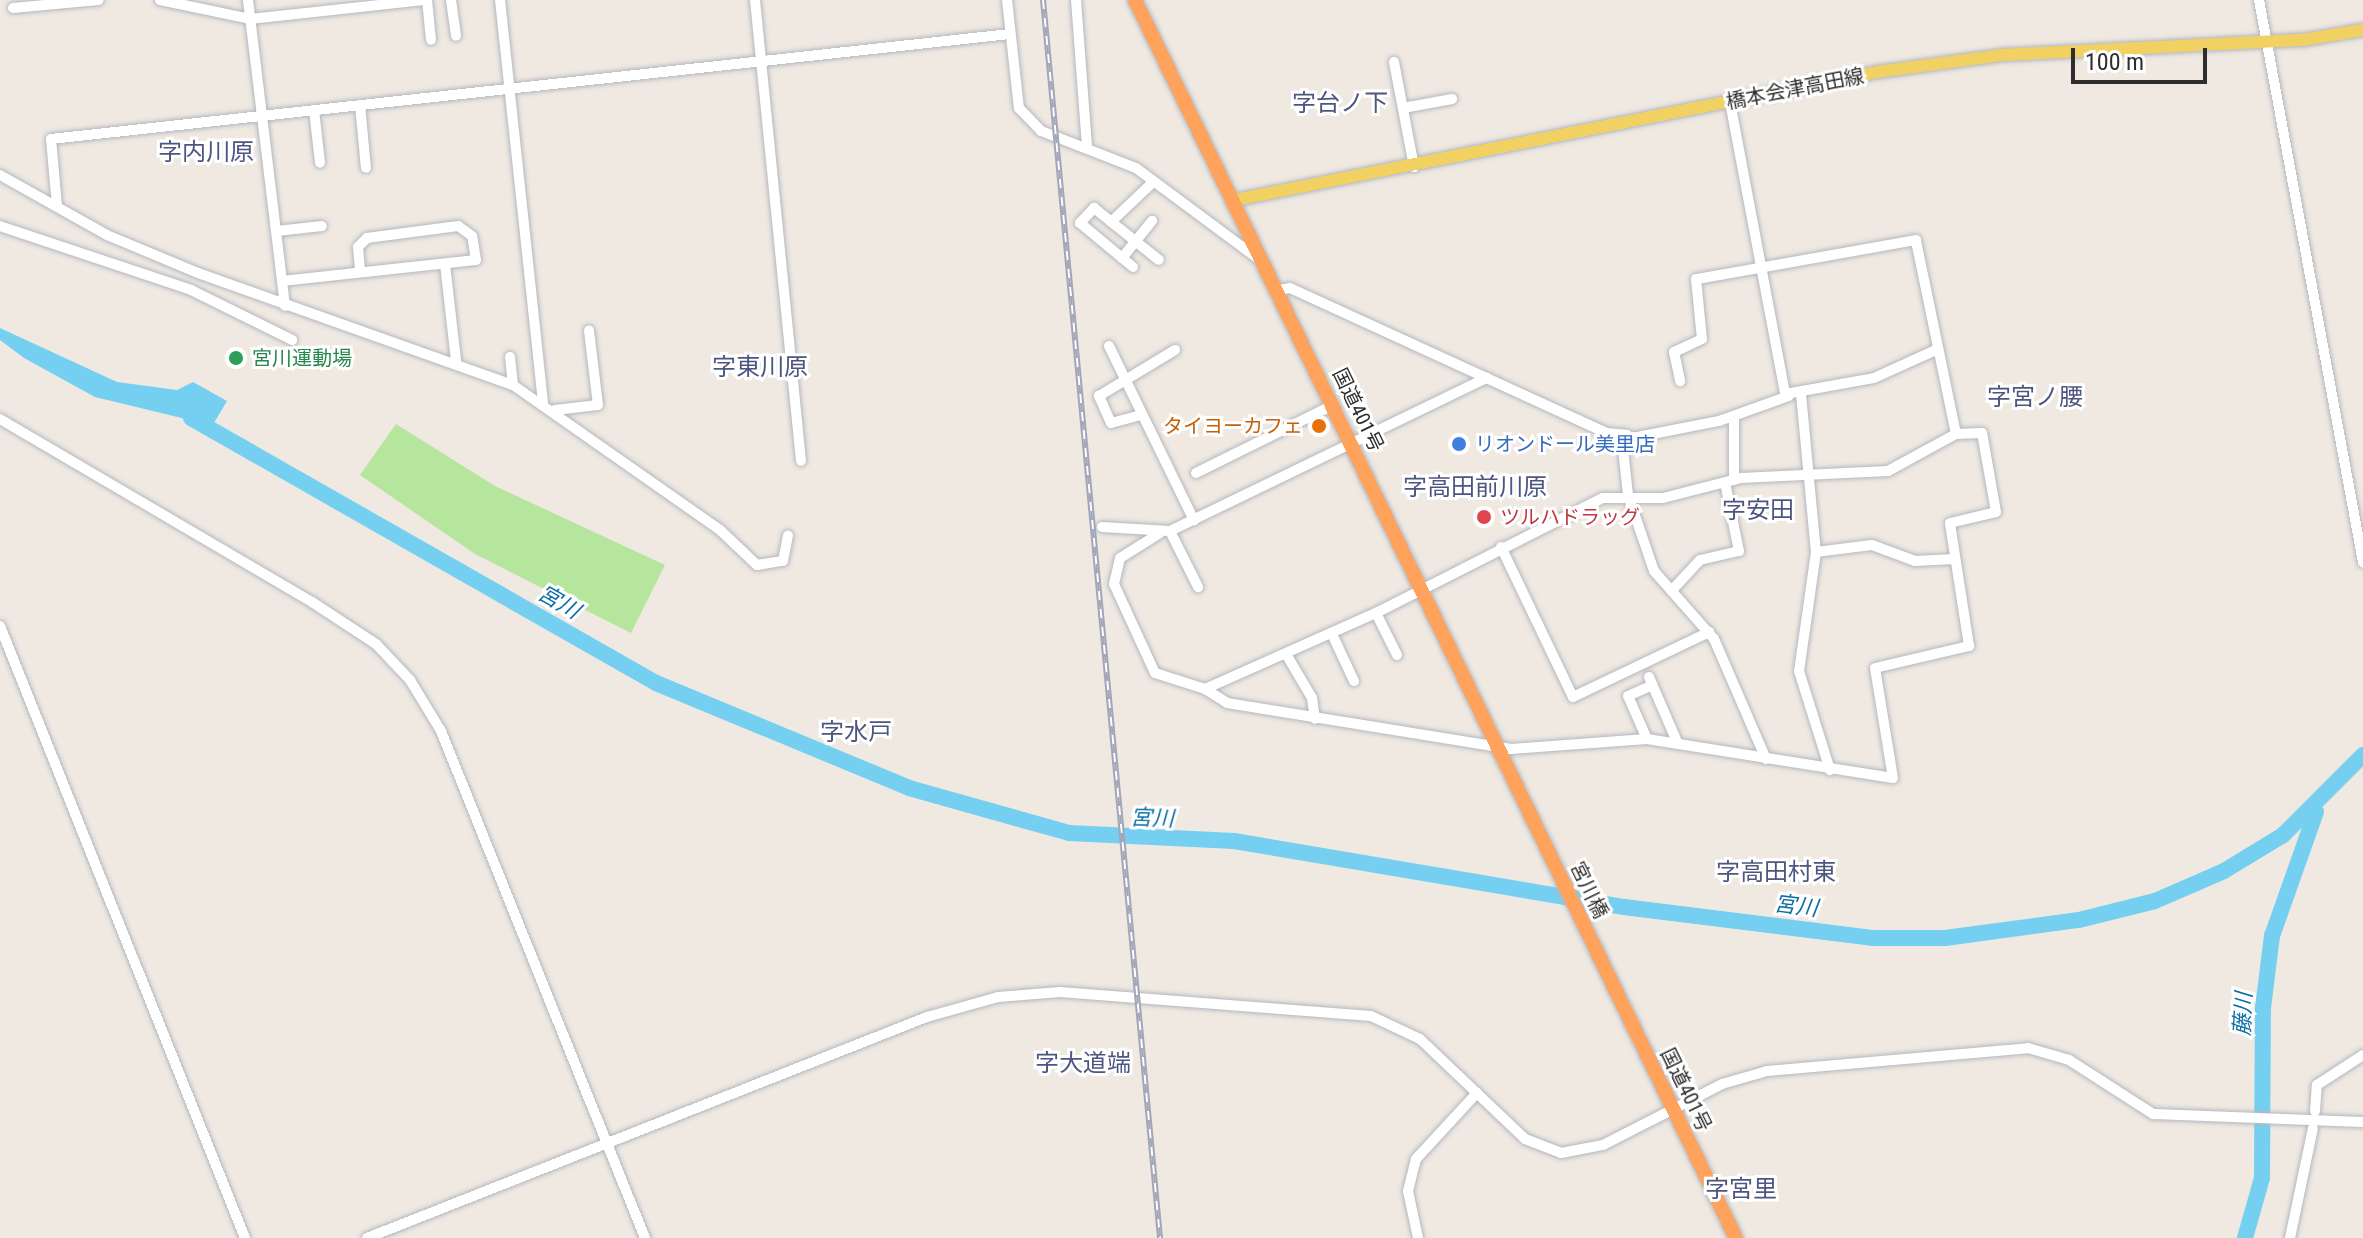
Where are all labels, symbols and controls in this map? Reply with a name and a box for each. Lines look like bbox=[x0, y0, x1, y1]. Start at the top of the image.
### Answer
scale bar bbox=[2075, 32, 2211, 82]
text: 100 m bbox=[2085, 48, 2144, 76]
street label: 橋本会津高田線 bbox=[1724, 64, 1866, 114]
district label: 字台ノ下 bbox=[1292, 90, 1388, 118]
district label: 字内川原 bbox=[158, 139, 254, 167]
place label: 宮川運動場 bbox=[252, 346, 352, 370]
marker: 宮川運動場 bbox=[227, 349, 245, 367]
district label: 字東川原 bbox=[712, 354, 808, 382]
street label: 国道401号 bbox=[1328, 364, 1388, 456]
district label: 字宮ノ腰 bbox=[1987, 384, 2083, 412]
place label: タイヨーカフェ bbox=[1163, 414, 1303, 438]
marker: タイヨーカフェ bbox=[1310, 417, 1328, 435]
place label: リオンドール美里店 bbox=[1475, 432, 1655, 456]
marker: リオンドール美里店 bbox=[1450, 435, 1468, 453]
district label: 字高田前川原 bbox=[1403, 474, 1547, 502]
district label: 字安田 bbox=[1722, 497, 1794, 525]
place label: ツルハドラッグ bbox=[1500, 505, 1640, 529]
marker: ツルハドラッグ bbox=[1475, 508, 1493, 526]
water label: 宮川 bbox=[533, 580, 585, 624]
district label: 字水戸 bbox=[820, 719, 892, 747]
water label: 宮川 bbox=[1130, 804, 1174, 832]
street label: 宮川橋 bbox=[1565, 858, 1613, 922]
district label: 字高田村東 bbox=[1716, 859, 1836, 887]
water label: 宮川 bbox=[1773, 890, 1819, 922]
water label: 藤川 bbox=[2229, 991, 2257, 1037]
street label: 国道401号 bbox=[1656, 1044, 1716, 1136]
district label: 字大道端 bbox=[1035, 1050, 1131, 1078]
district label: 字宮里 bbox=[1705, 1176, 1777, 1204]

